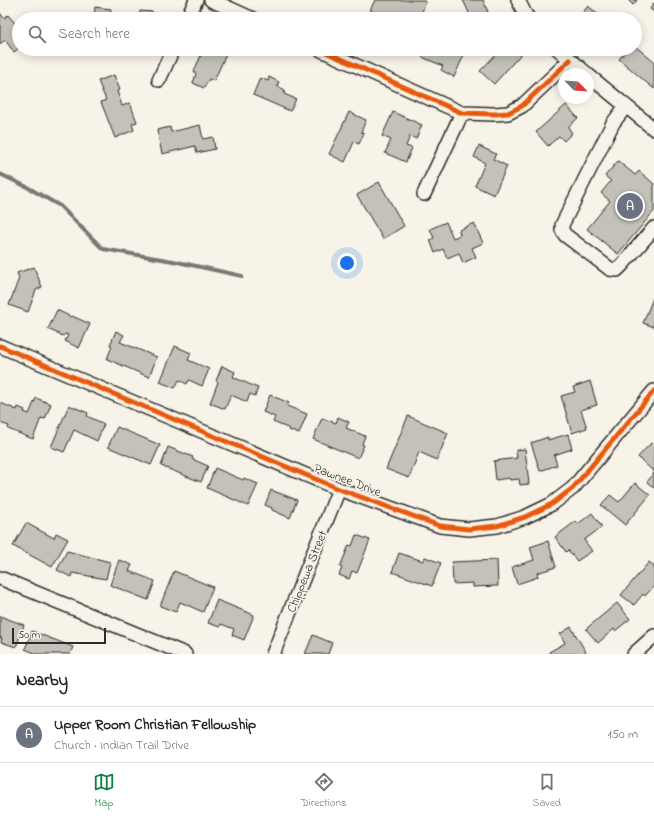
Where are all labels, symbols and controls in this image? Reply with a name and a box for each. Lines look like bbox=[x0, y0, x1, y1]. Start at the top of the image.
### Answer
search box bbox=[12, 12, 642, 56]
icon: search bbox=[26, 23, 48, 45]
text: Search here bbox=[58, 23, 130, 45]
north arrow bbox=[558, 68, 594, 104]
pin: A bbox=[617, 191, 643, 221]
your location bbox=[337, 253, 357, 273]
street label: Pawnee Drive bbox=[311, 459, 384, 502]
street label: Chippewa Street bbox=[282, 527, 333, 616]
scale bar bbox=[12, 626, 106, 645]
text: 50 m bbox=[18, 627, 40, 643]
text: Nearby bbox=[16, 668, 68, 693]
text: Upper Room Christian Fellowship bbox=[54, 714, 256, 736]
text: A bbox=[25, 725, 33, 744]
text: 150 m bbox=[607, 725, 638, 744]
text: Church · Indian Trail Drive bbox=[54, 736, 189, 755]
tab: Map bbox=[93, 771, 115, 811]
tab: Directions bbox=[301, 771, 346, 811]
tab: Saved bbox=[532, 771, 561, 811]

